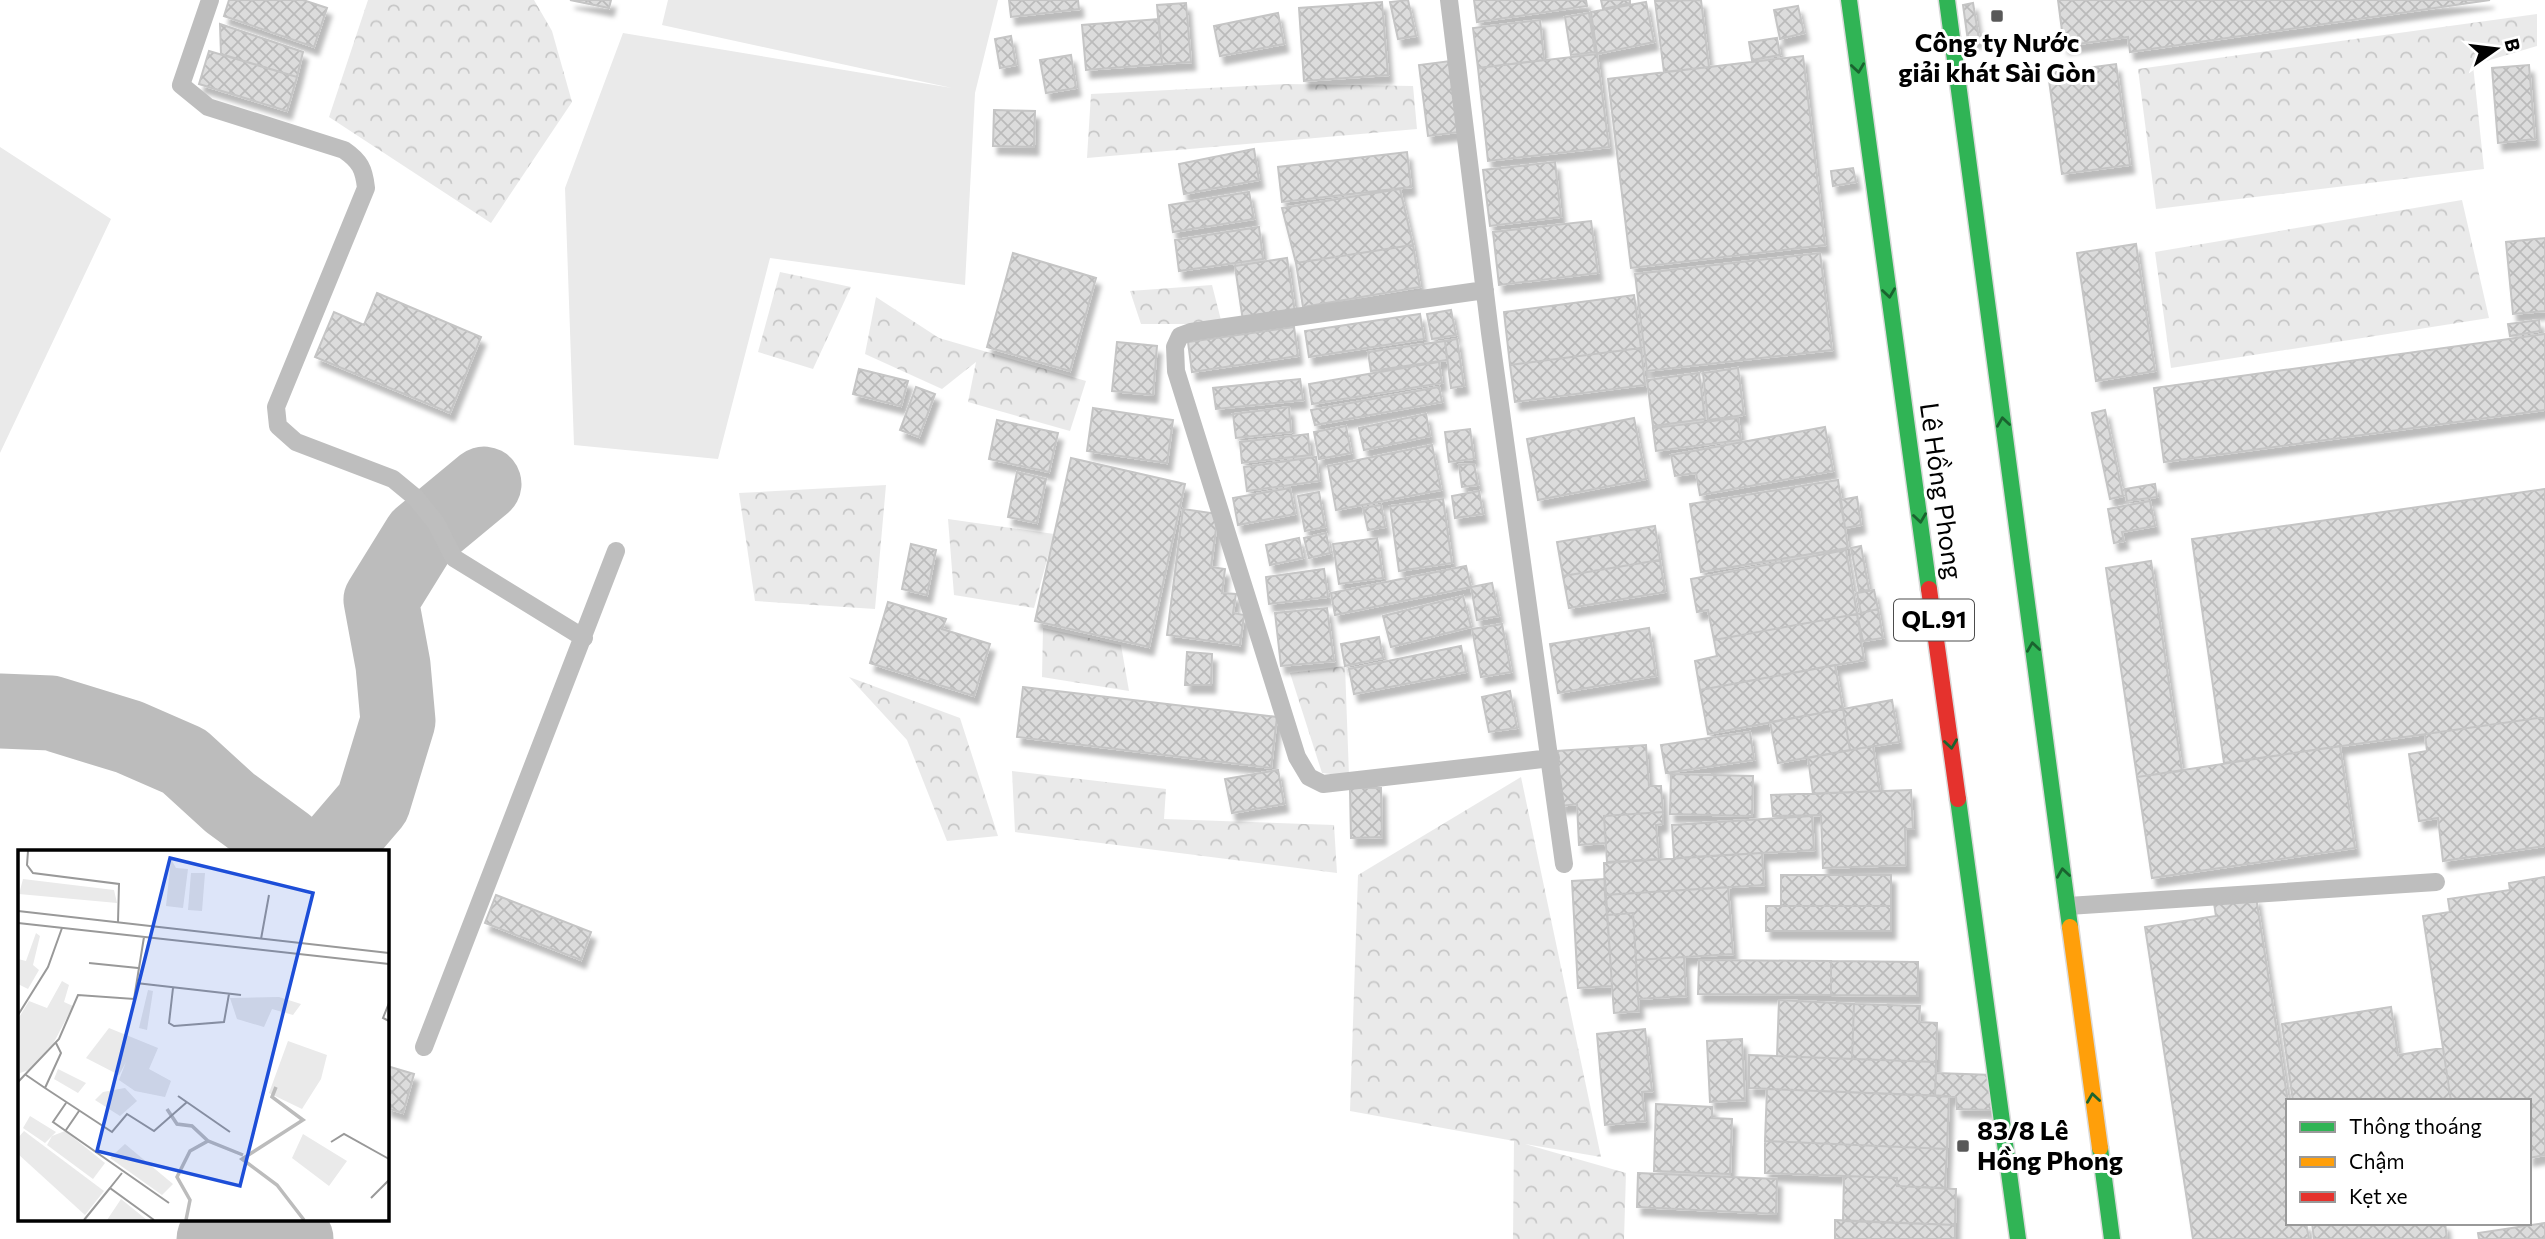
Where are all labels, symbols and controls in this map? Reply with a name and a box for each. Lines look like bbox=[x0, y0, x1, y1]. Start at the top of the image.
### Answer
marker: Công ty Nước giải khát Sài Gòn bbox=[1989, 8, 2005, 24]
north arrow bbox=[2461, 14, 2531, 84]
place label: Công ty Nước giải khát Sài Gòn bbox=[1898, 26, 2096, 87]
text: B bbox=[2500, 36, 2526, 54]
one-way arrow bbox=[1851, 62, 1866, 73]
one-way arrow bbox=[1881, 287, 1896, 299]
street label: Lê Hồng Phong bbox=[1915, 400, 1970, 581]
one-way arrow bbox=[1996, 416, 2011, 428]
one-way arrow bbox=[1912, 513, 1927, 524]
road number: QL.91 bbox=[1894, 600, 1974, 640]
one-way arrow bbox=[2026, 642, 2041, 653]
one-way arrow bbox=[1943, 738, 1958, 750]
inset map bbox=[18, 850, 388, 1222]
one-way arrow bbox=[2056, 867, 2071, 879]
one-way arrow bbox=[2086, 1093, 2101, 1104]
legend bbox=[2286, 1099, 2531, 1225]
text: Thông thoáng bbox=[2349, 1113, 2482, 1138]
place label: 83/8 Lê Hồng Phong bbox=[1977, 1114, 2123, 1175]
marker: 83/8 Lê Hồng Phong bbox=[1955, 1138, 1971, 1154]
text: Chậm bbox=[2349, 1148, 2405, 1173]
text: Kẹt xe bbox=[2349, 1183, 2408, 1208]

